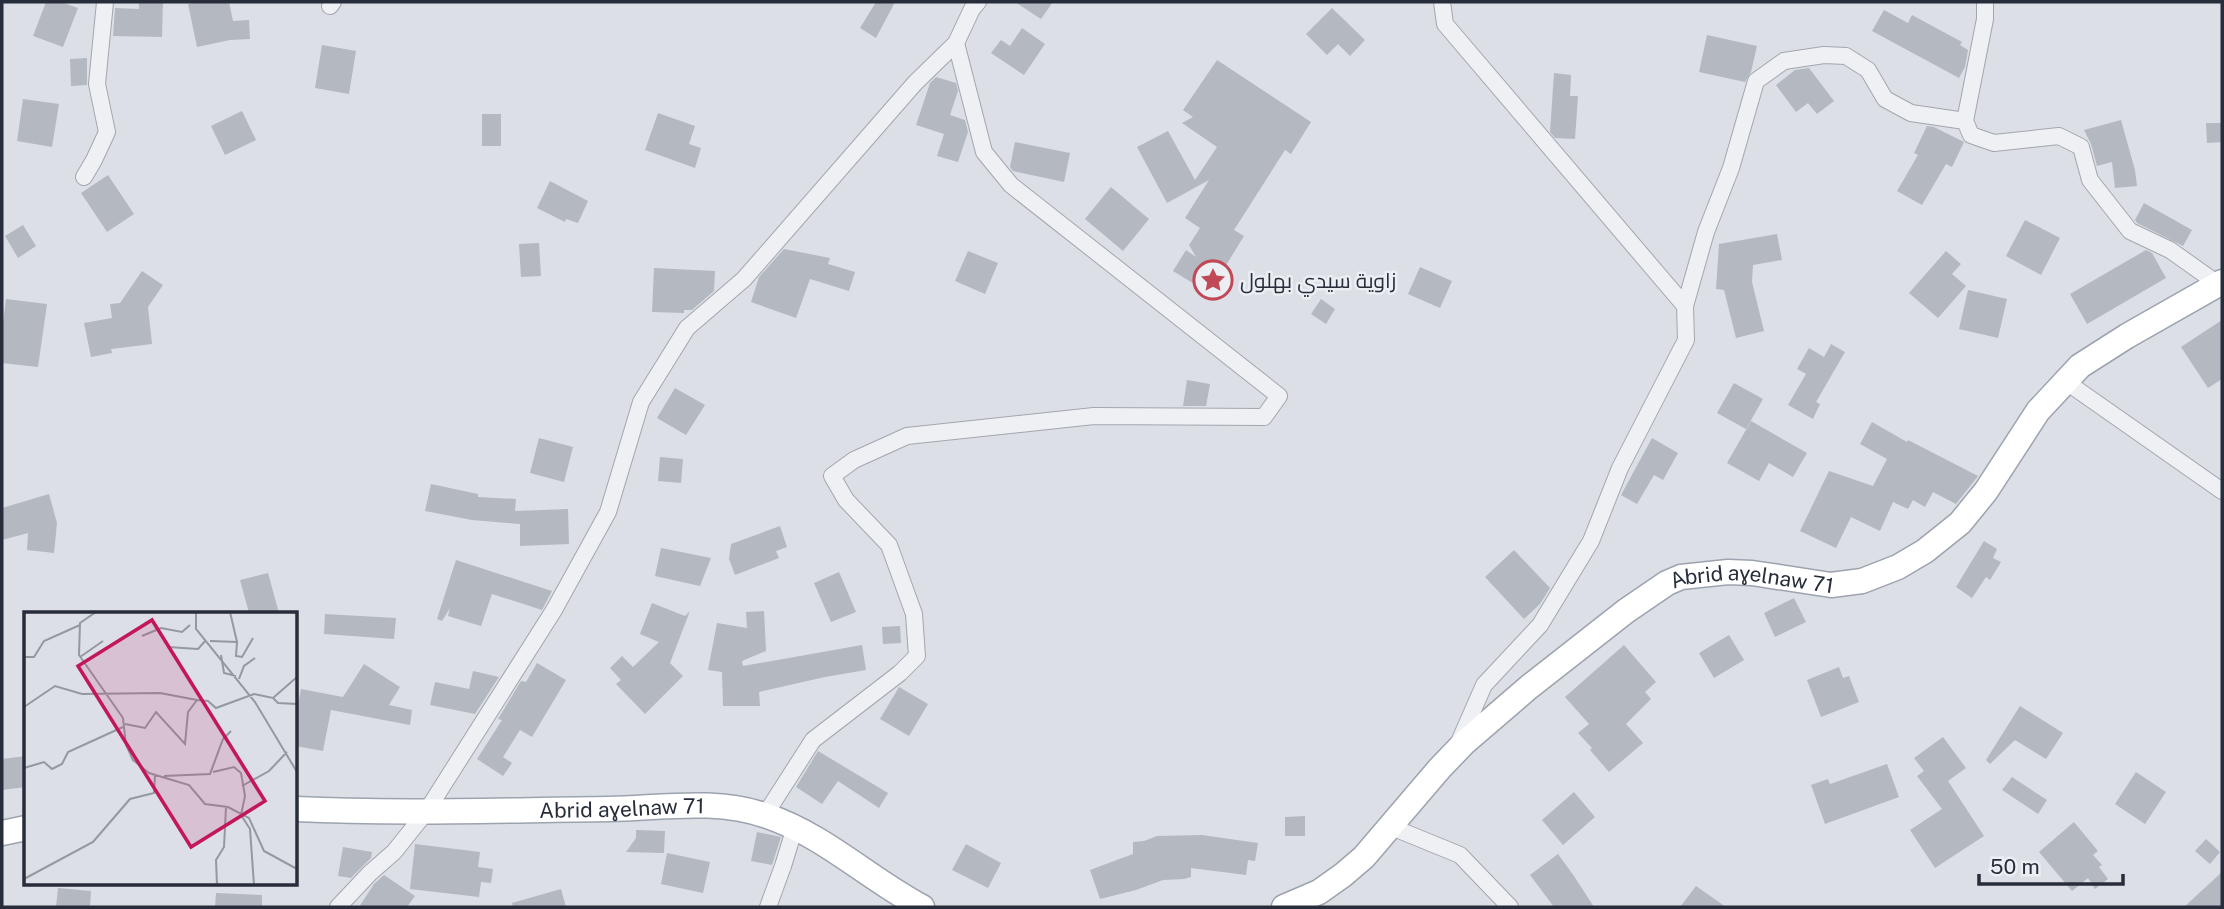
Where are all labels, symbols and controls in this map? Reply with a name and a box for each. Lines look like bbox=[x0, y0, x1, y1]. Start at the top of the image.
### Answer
place icon: زاوية سيدي بهلول bbox=[1192, 259, 1234, 301]
place label: زاوية سيدي بهلول bbox=[1240, 268, 1396, 297]
street label: Abrid aɣelnaw 71 bbox=[1666, 560, 1836, 598]
inset map bbox=[24, 612, 298, 884]
street label: Abrid aɣelnaw 71 bbox=[539, 793, 705, 822]
scale bar bbox=[1979, 842, 2122, 886]
text: 50 m bbox=[1990, 854, 2040, 879]

